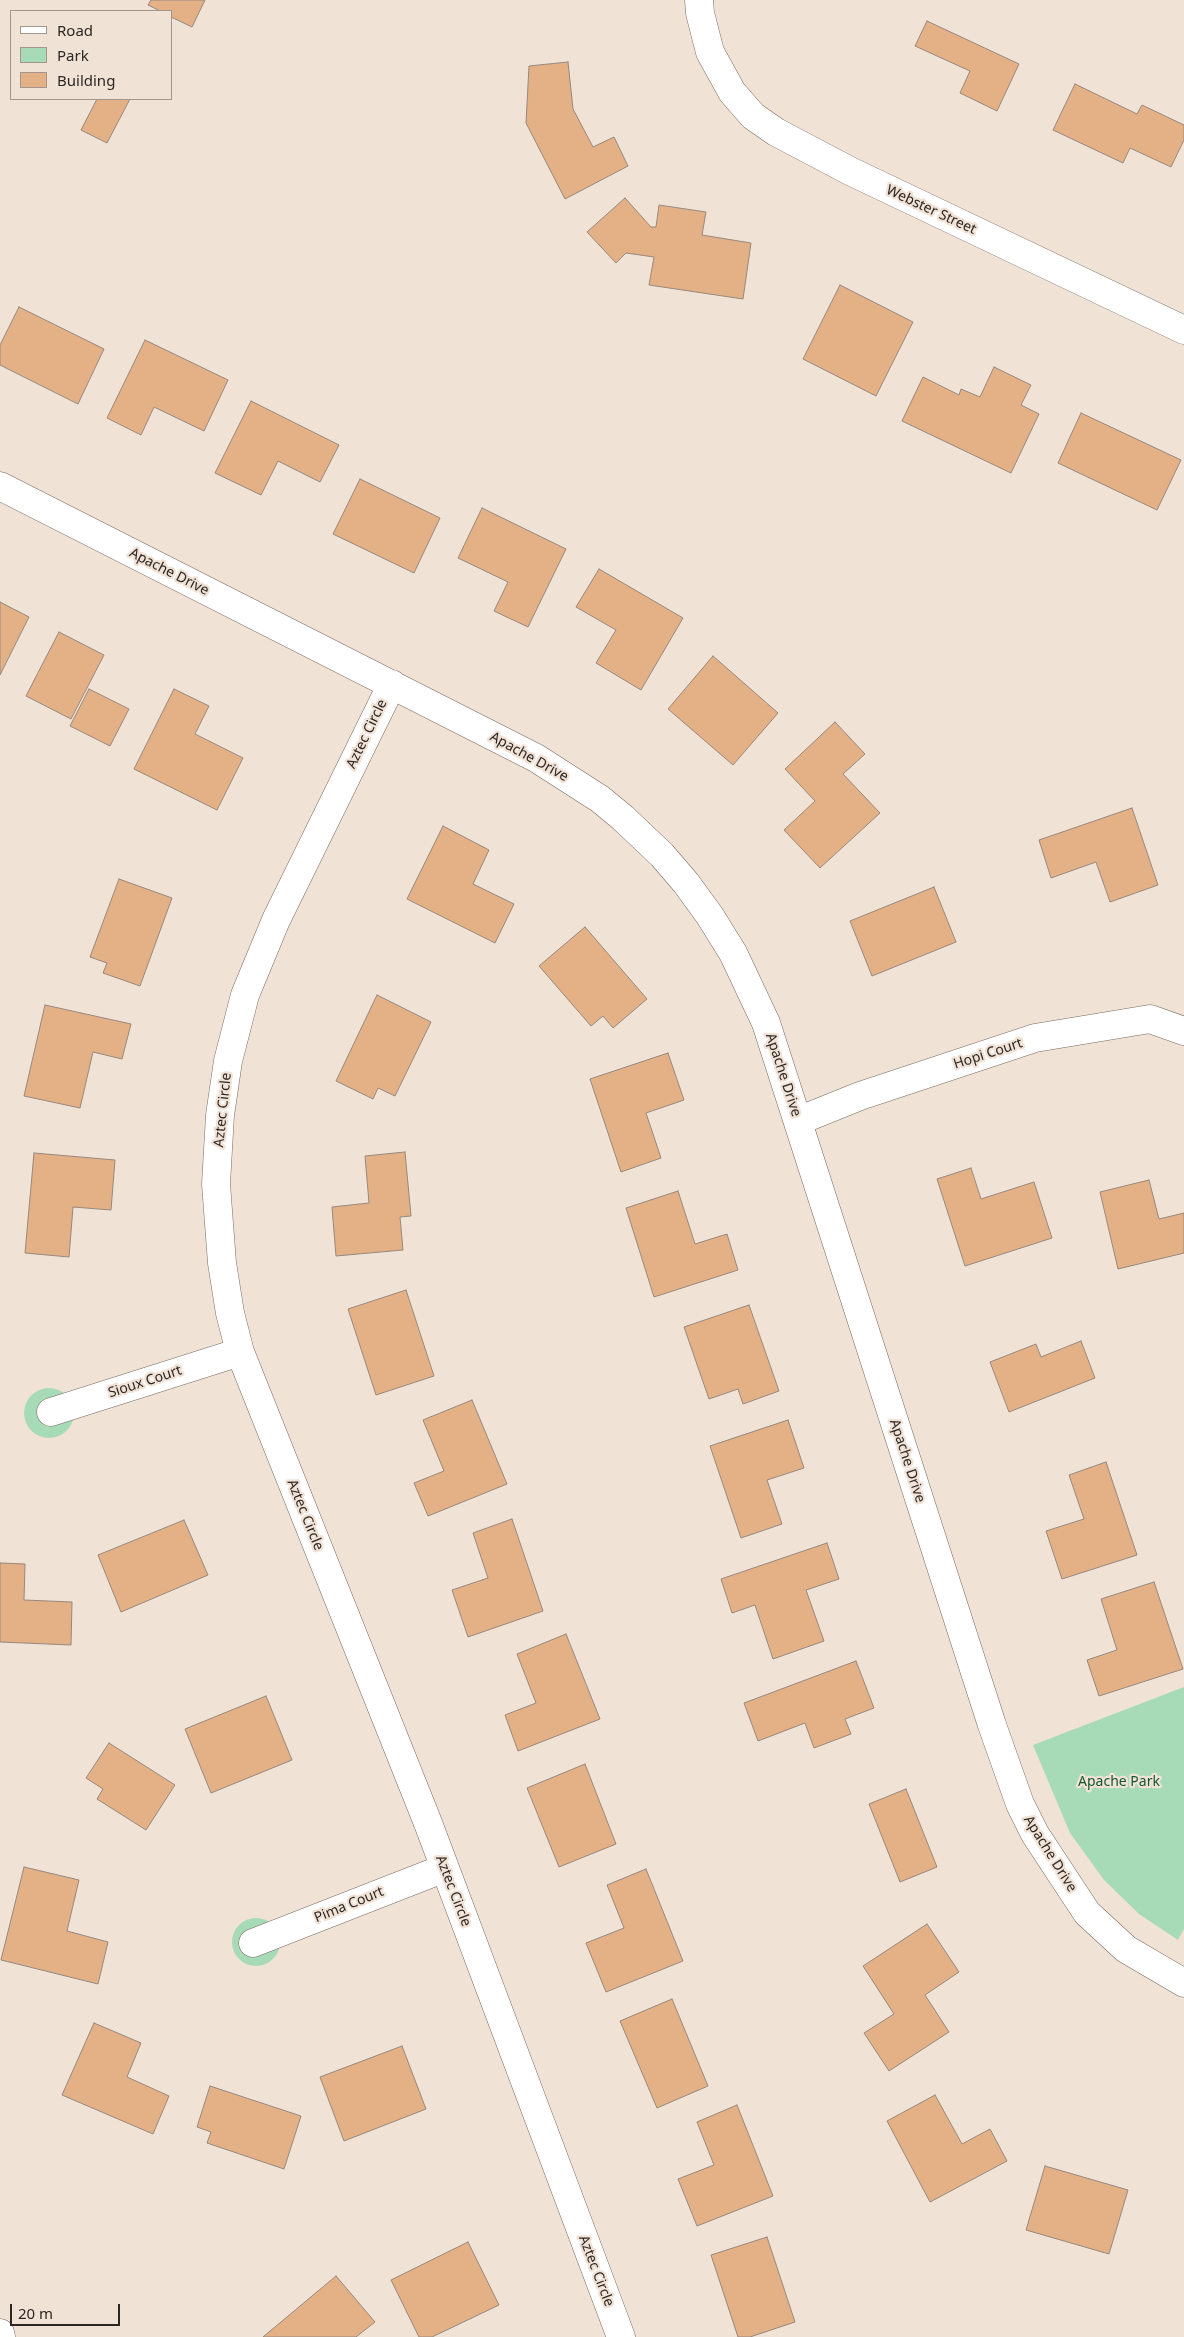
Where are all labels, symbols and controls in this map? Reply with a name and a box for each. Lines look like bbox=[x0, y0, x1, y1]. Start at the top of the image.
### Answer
legend bbox=[10, 10, 172, 100]
text: Road bbox=[57, 20, 93, 40]
text: Park bbox=[57, 45, 89, 65]
text: Building bbox=[57, 70, 115, 90]
street label: Webster Street bbox=[883, 182, 979, 238]
street label: Apache Drive bbox=[126, 545, 212, 599]
street label: Aztec Circle bbox=[343, 697, 391, 771]
street label: Apache Drive bbox=[487, 729, 571, 785]
street label: Apache Drive bbox=[762, 1031, 804, 1119]
street label: Hopi Court bbox=[951, 1035, 1025, 1073]
street label: Aztec Circle bbox=[211, 1072, 235, 1148]
street label: Sioux Court bbox=[106, 1362, 184, 1402]
street label: Apache Drive bbox=[886, 1417, 928, 1505]
street label: Aztec Circle bbox=[283, 1477, 327, 1553]
park label: Apache Park bbox=[1078, 1774, 1160, 1790]
street label: Apache Drive bbox=[1020, 1813, 1080, 1895]
street label: Aztec Circle bbox=[432, 1853, 474, 1929]
street label: Pima Court bbox=[312, 1883, 386, 1927]
street label: Aztec Circle bbox=[575, 2233, 617, 2309]
scale bar bbox=[12, 2294, 122, 2326]
text: 20 m bbox=[18, 2303, 53, 2323]

